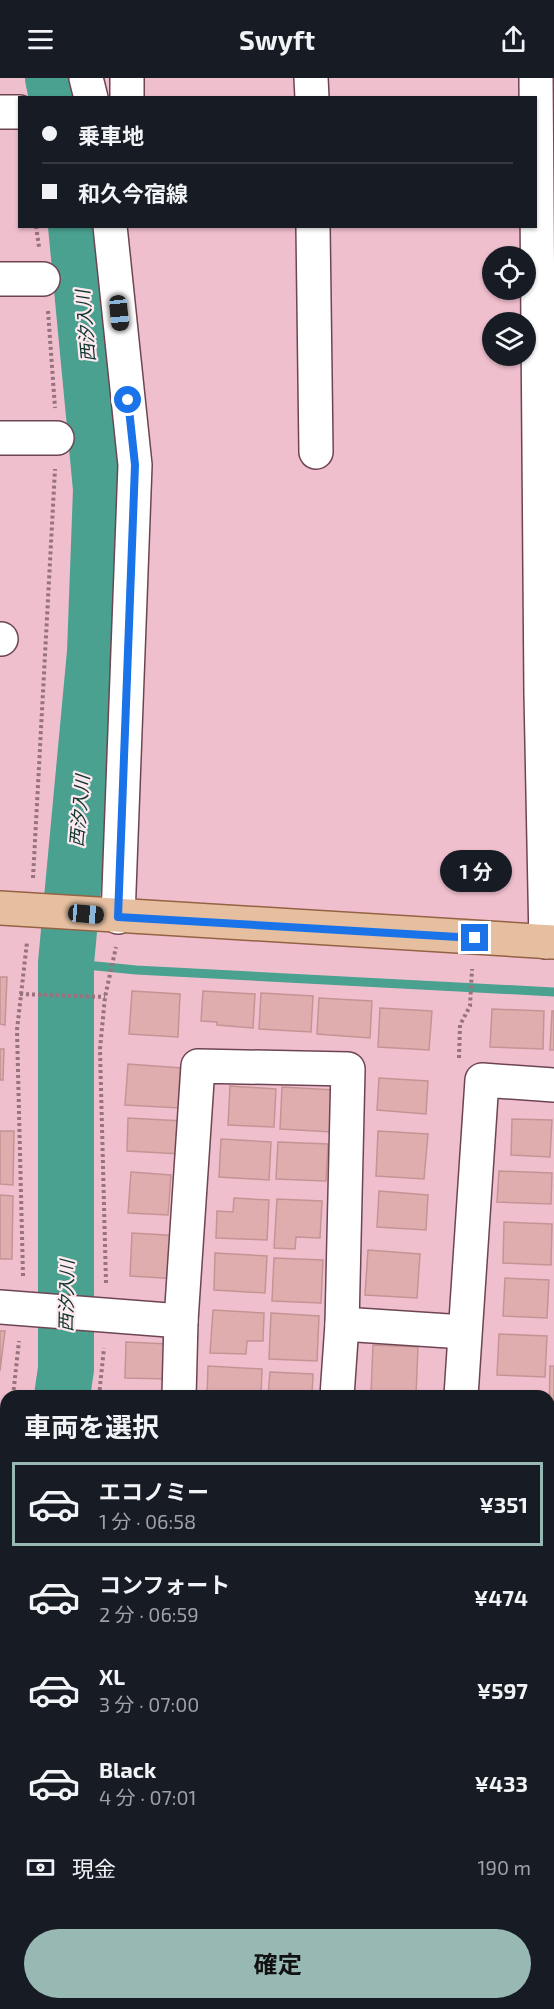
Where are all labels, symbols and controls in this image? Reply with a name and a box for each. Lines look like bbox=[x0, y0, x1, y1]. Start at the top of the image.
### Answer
icon: menu bbox=[24, 23, 57, 56]
text: Swyft bbox=[239, 23, 315, 55]
icon: share bbox=[497, 23, 530, 56]
text: 乗車地 bbox=[78, 122, 144, 148]
text: 和久今宿線 bbox=[78, 180, 188, 206]
map controls bbox=[482, 246, 536, 366]
button: locate bbox=[482, 246, 536, 300]
water label: 西汐入川 bbox=[71, 287, 99, 363]
car bbox=[108, 294, 130, 332]
button: layers bbox=[482, 312, 536, 366]
route start bbox=[114, 386, 141, 413]
water label: 西汐入川 bbox=[65, 772, 93, 848]
callout: 1 分 bbox=[439, 851, 511, 893]
text: 1 分 bbox=[460, 859, 492, 883]
car bbox=[67, 903, 105, 925]
route end bbox=[461, 924, 488, 951]
water label: 西汐入川 bbox=[54, 1258, 78, 1332]
text: 車両を選択 bbox=[24, 1410, 159, 1442]
icon: car bbox=[27, 1477, 81, 1531]
text: エコノミー bbox=[99, 1478, 209, 1504]
text: ¥351 bbox=[479, 1491, 528, 1517]
text: 1 分 · 06:58 bbox=[99, 1509, 196, 1533]
icon: car bbox=[27, 1570, 81, 1624]
text: コンフォート bbox=[99, 1571, 230, 1597]
text: ¥474 bbox=[474, 1584, 528, 1610]
text: 2 分 · 06:59 bbox=[99, 1602, 199, 1626]
icon: car bbox=[27, 1663, 81, 1717]
text: XL bbox=[99, 1663, 125, 1689]
text: ¥597 bbox=[477, 1677, 528, 1703]
text: 3 分 · 07:00 bbox=[99, 1692, 199, 1716]
icon: car bbox=[27, 1756, 81, 1810]
text: Black bbox=[99, 1756, 156, 1782]
text: ¥433 bbox=[474, 1770, 528, 1796]
text: 4 分 · 07:01 bbox=[99, 1785, 196, 1809]
icon: cash bbox=[24, 1851, 57, 1884]
text: 現金 bbox=[72, 1855, 116, 1881]
text: 190 m bbox=[478, 1855, 531, 1879]
button: 確定 bbox=[24, 1929, 531, 1998]

